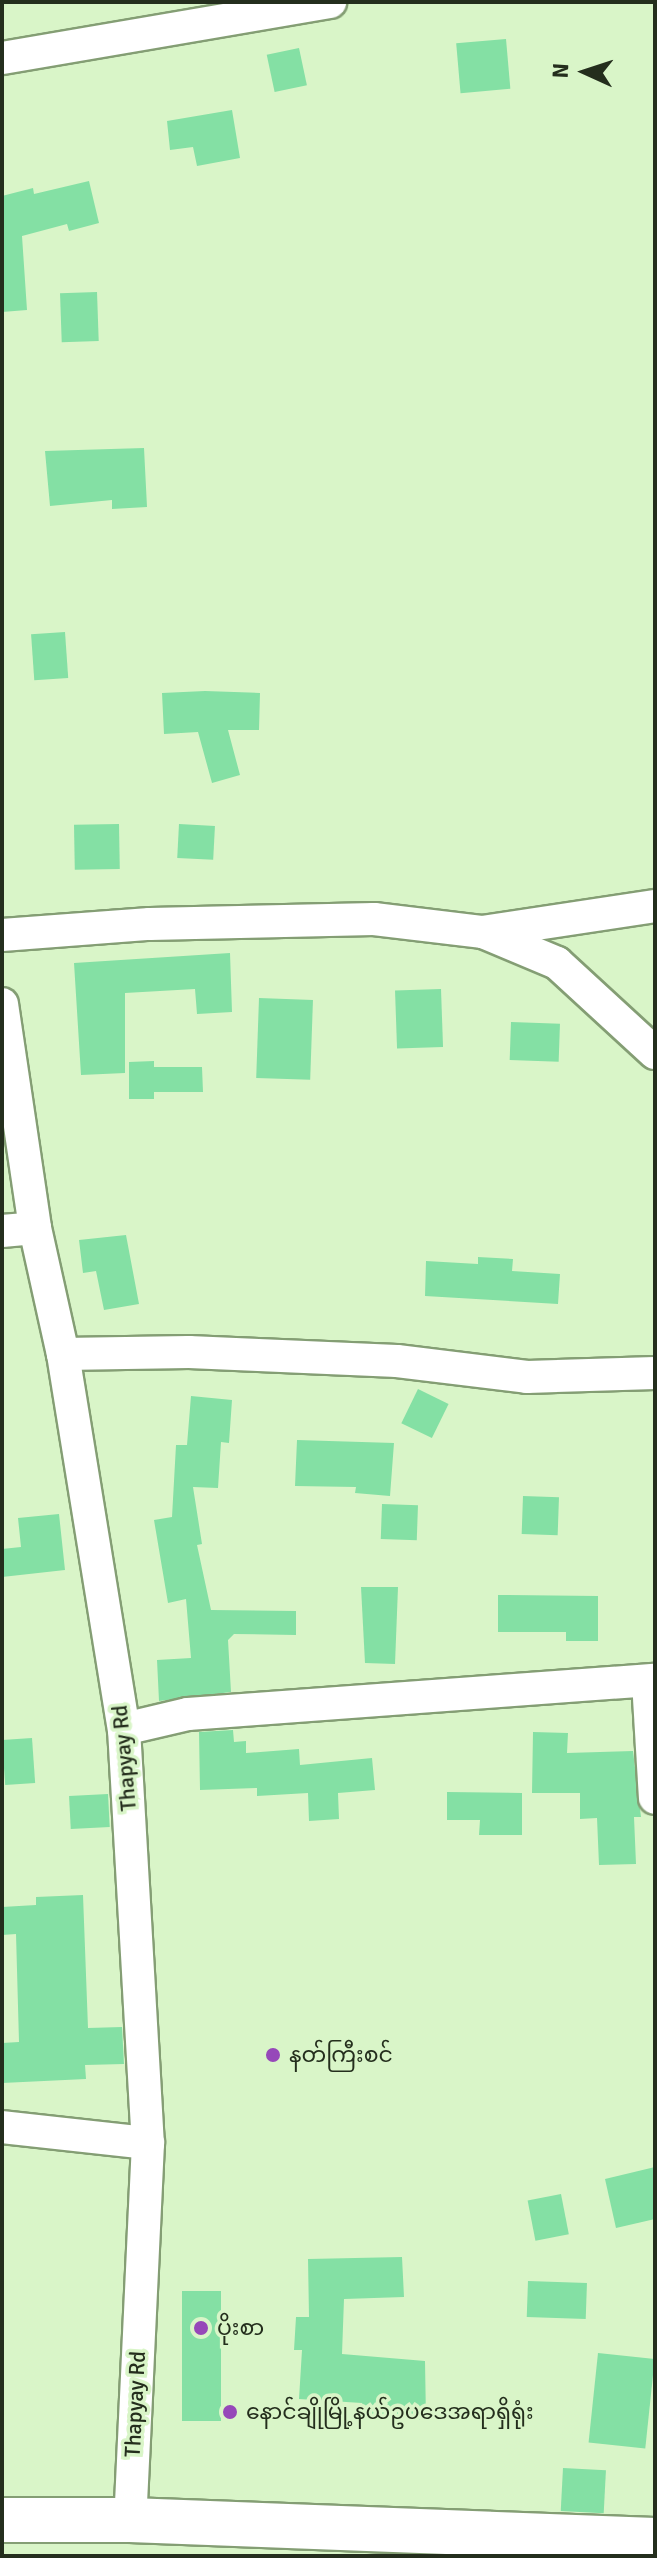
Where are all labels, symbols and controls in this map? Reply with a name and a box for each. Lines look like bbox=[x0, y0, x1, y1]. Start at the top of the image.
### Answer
north arrow bbox=[545, 32, 625, 112]
text: N bbox=[547, 62, 574, 79]
street label: Thapyay Rd bbox=[106, 1704, 142, 1812]
place label: နတ်ကြီးစင် bbox=[289, 2042, 393, 2068]
marker: နတ်ကြီးစင် bbox=[264, 2046, 282, 2064]
place label: ပိုးစာ bbox=[217, 2315, 264, 2341]
marker: ပိုးစာ bbox=[192, 2319, 210, 2337]
street label: Thapyay Rd bbox=[119, 2350, 151, 2458]
place label: နောင်ချိုမြို့နယ်ဥပဒေအရာရှိရုံး bbox=[246, 2399, 533, 2425]
marker: နောင်ချိုမြို့နယ်ဥပဒေအရာရှိရုံး bbox=[221, 2403, 239, 2421]

